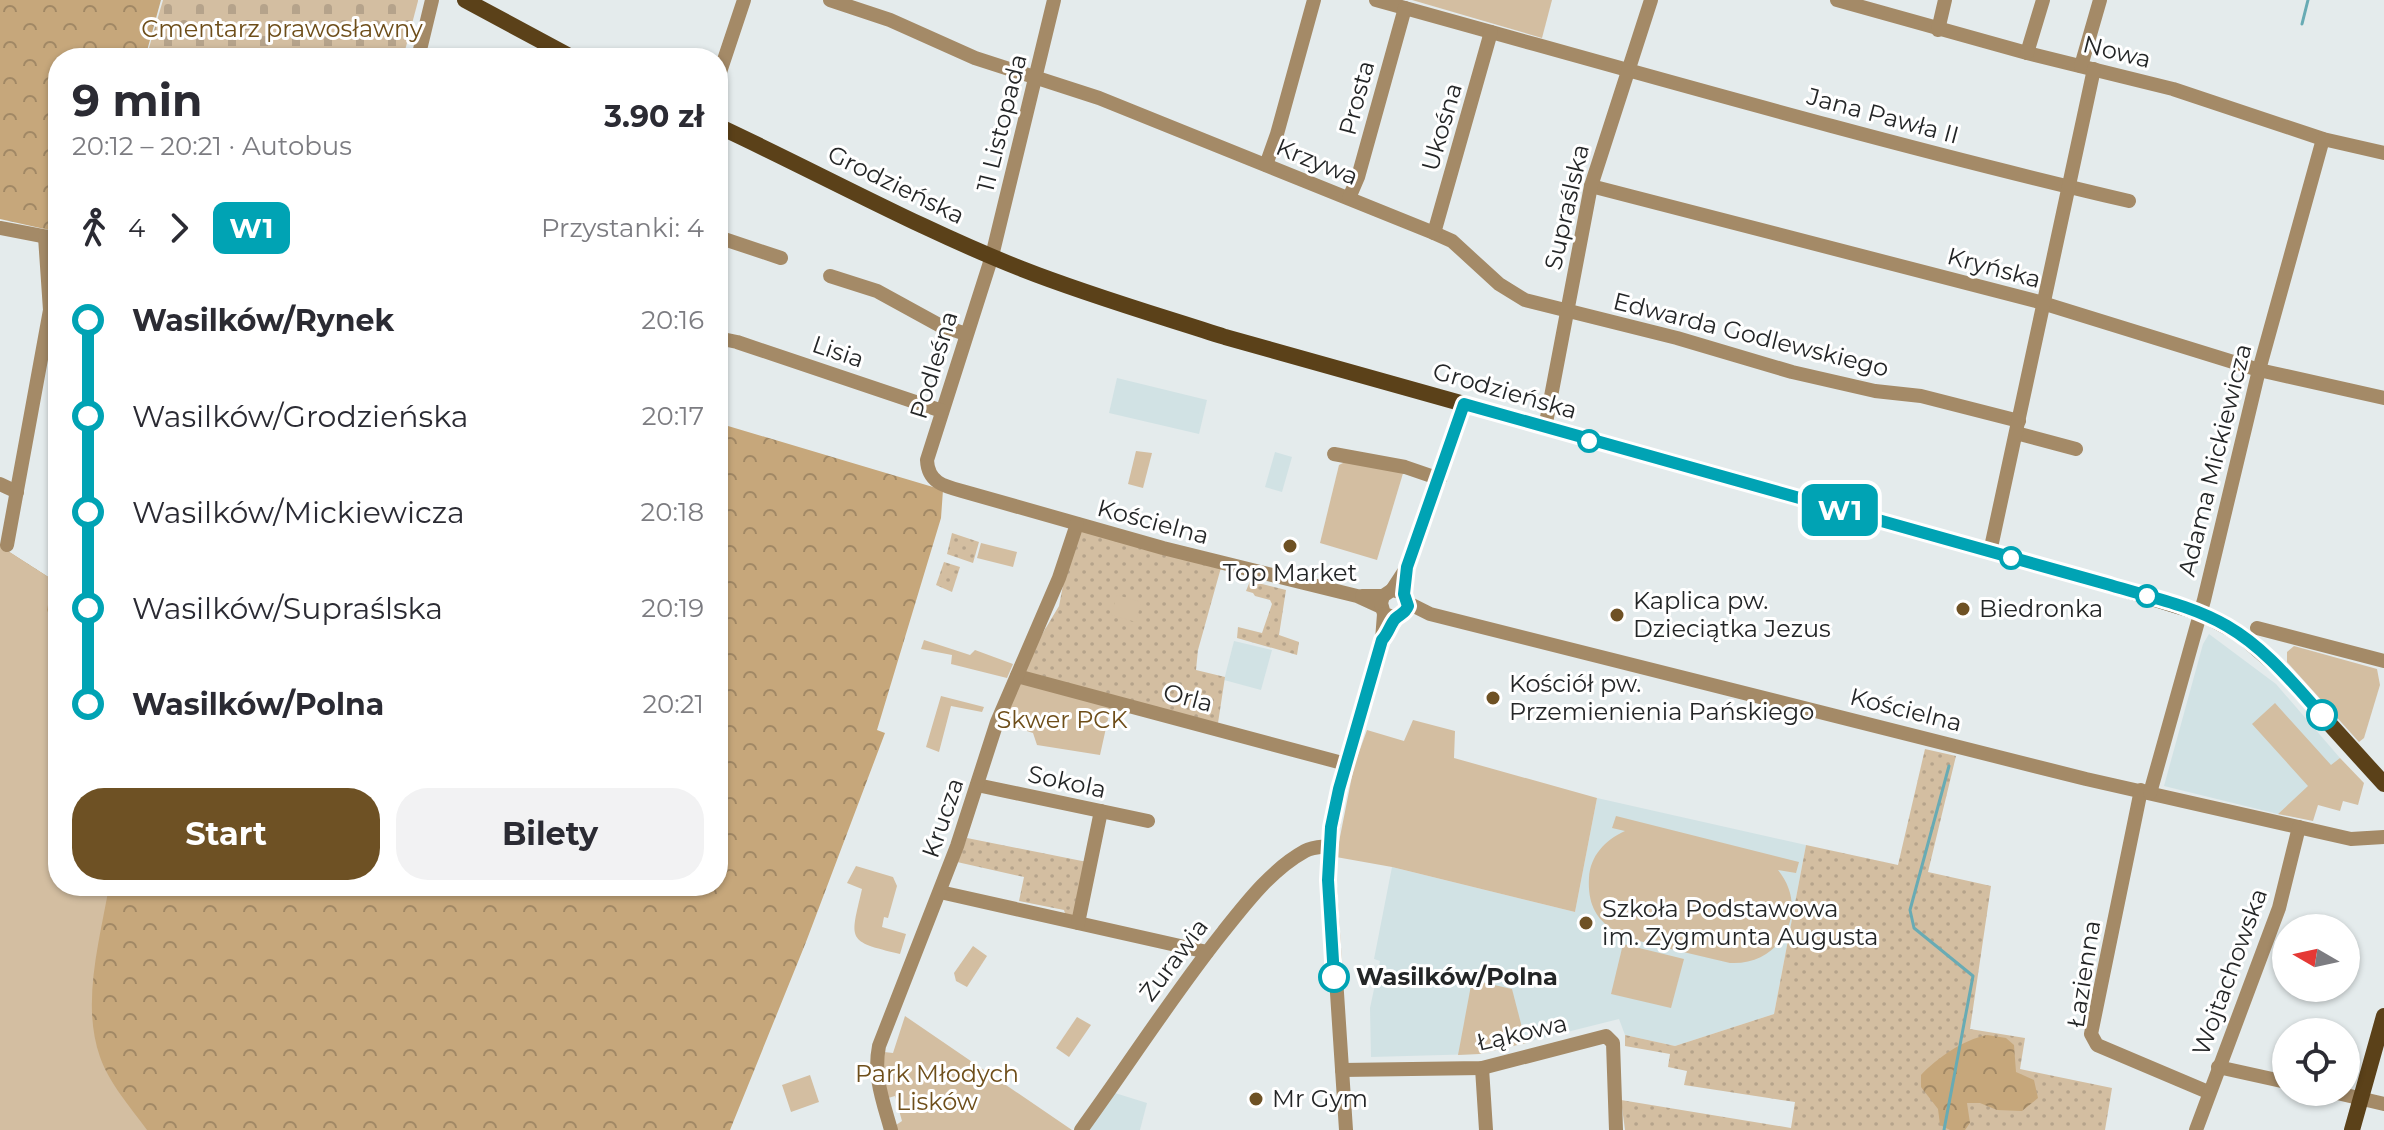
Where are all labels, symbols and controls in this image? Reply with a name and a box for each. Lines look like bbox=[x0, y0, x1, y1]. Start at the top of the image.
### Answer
park label: Cmentarz prawosławny bbox=[141, 14, 423, 43]
street label: Nowa bbox=[2080, 29, 2154, 74]
street label: 11 Listopada bbox=[970, 51, 1033, 195]
street label: Prosta bbox=[1333, 57, 1380, 138]
text: 9 min bbox=[72, 73, 202, 127]
street label: Ukośna bbox=[1415, 80, 1468, 174]
street label: Jana Pawła II bbox=[1803, 81, 1962, 150]
text: 3.90 zł bbox=[604, 98, 704, 135]
text: 20:12 – 20:21 · Autobus bbox=[72, 130, 352, 162]
street label: Krzywa bbox=[1272, 132, 1362, 191]
street label: Grodzieńska bbox=[823, 139, 969, 230]
street label: Supraślska bbox=[1538, 141, 1595, 273]
icon: walk bbox=[72, 206, 116, 250]
icon: forward bbox=[157, 206, 201, 250]
text: W1 bbox=[229, 211, 274, 245]
text: 4 bbox=[128, 212, 145, 244]
text: Przystanki: 4 bbox=[541, 212, 704, 244]
street label: Kryńska bbox=[1944, 241, 2044, 294]
street label: Edwarda Godlewskiego bbox=[1610, 286, 1892, 383]
text: Wasilków/Rynek bbox=[132, 302, 394, 339]
text: 20:16 bbox=[641, 304, 704, 336]
street label: Podleśna bbox=[903, 307, 964, 422]
street label: Lisia bbox=[808, 329, 868, 374]
street label: Adama Mickiewicza bbox=[2172, 341, 2257, 579]
street label: Grodzieńska bbox=[1430, 356, 1581, 425]
text: Wasilków/Grodzieńska bbox=[132, 398, 469, 435]
text: 20:17 bbox=[642, 400, 704, 432]
unlabelled marker bbox=[1578, 430, 1600, 452]
line badge: W1 bbox=[1804, 484, 1876, 536]
street label: Kościelna bbox=[1094, 493, 1212, 550]
text: W1 bbox=[1818, 493, 1862, 527]
text: Wasilków/Mickiewicza bbox=[132, 494, 465, 531]
text: 20:18 bbox=[641, 496, 704, 528]
marker: Top Market bbox=[1281, 537, 1299, 555]
unlabelled marker bbox=[2000, 547, 2022, 569]
place label: Top Market bbox=[1223, 558, 1358, 587]
unlabelled marker bbox=[2136, 585, 2158, 607]
place label: Kaplica pw. Dzieciątka Jezus bbox=[1633, 586, 1831, 643]
text: Wasilków/Supraślska bbox=[132, 590, 443, 627]
text: 20:19 bbox=[641, 592, 704, 624]
place label: Biedronka bbox=[1979, 594, 2103, 623]
marker: Biedronka bbox=[1954, 600, 1972, 618]
marker: Kaplica pw. Dzieciątka Jezus bbox=[1608, 606, 1626, 624]
place label: Kościół pw. Przemienienia Pańskiego bbox=[1509, 669, 1814, 726]
street label: Orla bbox=[1160, 677, 1216, 718]
street label: Kościelna bbox=[1847, 682, 1965, 737]
text: Wasilków/Polna bbox=[132, 686, 384, 723]
text: 20:21 bbox=[642, 688, 704, 720]
marker: Kościół pw. Przemienienia Pańskiego bbox=[1484, 689, 1502, 707]
unlabelled marker bbox=[2307, 700, 2337, 730]
park label: Skwer PCK bbox=[997, 705, 1127, 734]
street label: Sokola bbox=[1025, 759, 1109, 804]
street label: Krucza bbox=[915, 774, 970, 861]
button: Start bbox=[72, 788, 380, 880]
button: Bilety bbox=[396, 788, 704, 880]
street label: Wojtachowska bbox=[2186, 884, 2273, 1059]
place label: Szkoła Podstawowa im. Zygmunta Augusta bbox=[1602, 894, 1878, 951]
street label: Żurawia bbox=[1133, 913, 1214, 1007]
marker: Szkoła Podstawowa im. Zygmunta Augusta bbox=[1577, 914, 1595, 932]
north arrow bbox=[2272, 914, 2360, 1002]
map controls bbox=[2272, 914, 2360, 1106]
street label: Łazienna bbox=[2061, 918, 2106, 1030]
marker: Wasilków/Polna bbox=[1319, 962, 1349, 992]
place label: Wasilków/Polna bbox=[1356, 962, 1558, 991]
street label: Łąkowa bbox=[1474, 1008, 1570, 1057]
button: locate bbox=[2272, 1018, 2360, 1106]
park label: Park Młodych Lisków bbox=[855, 1059, 1019, 1116]
place label: Mr Gym bbox=[1272, 1084, 1368, 1113]
marker: Mr Gym bbox=[1247, 1090, 1265, 1108]

